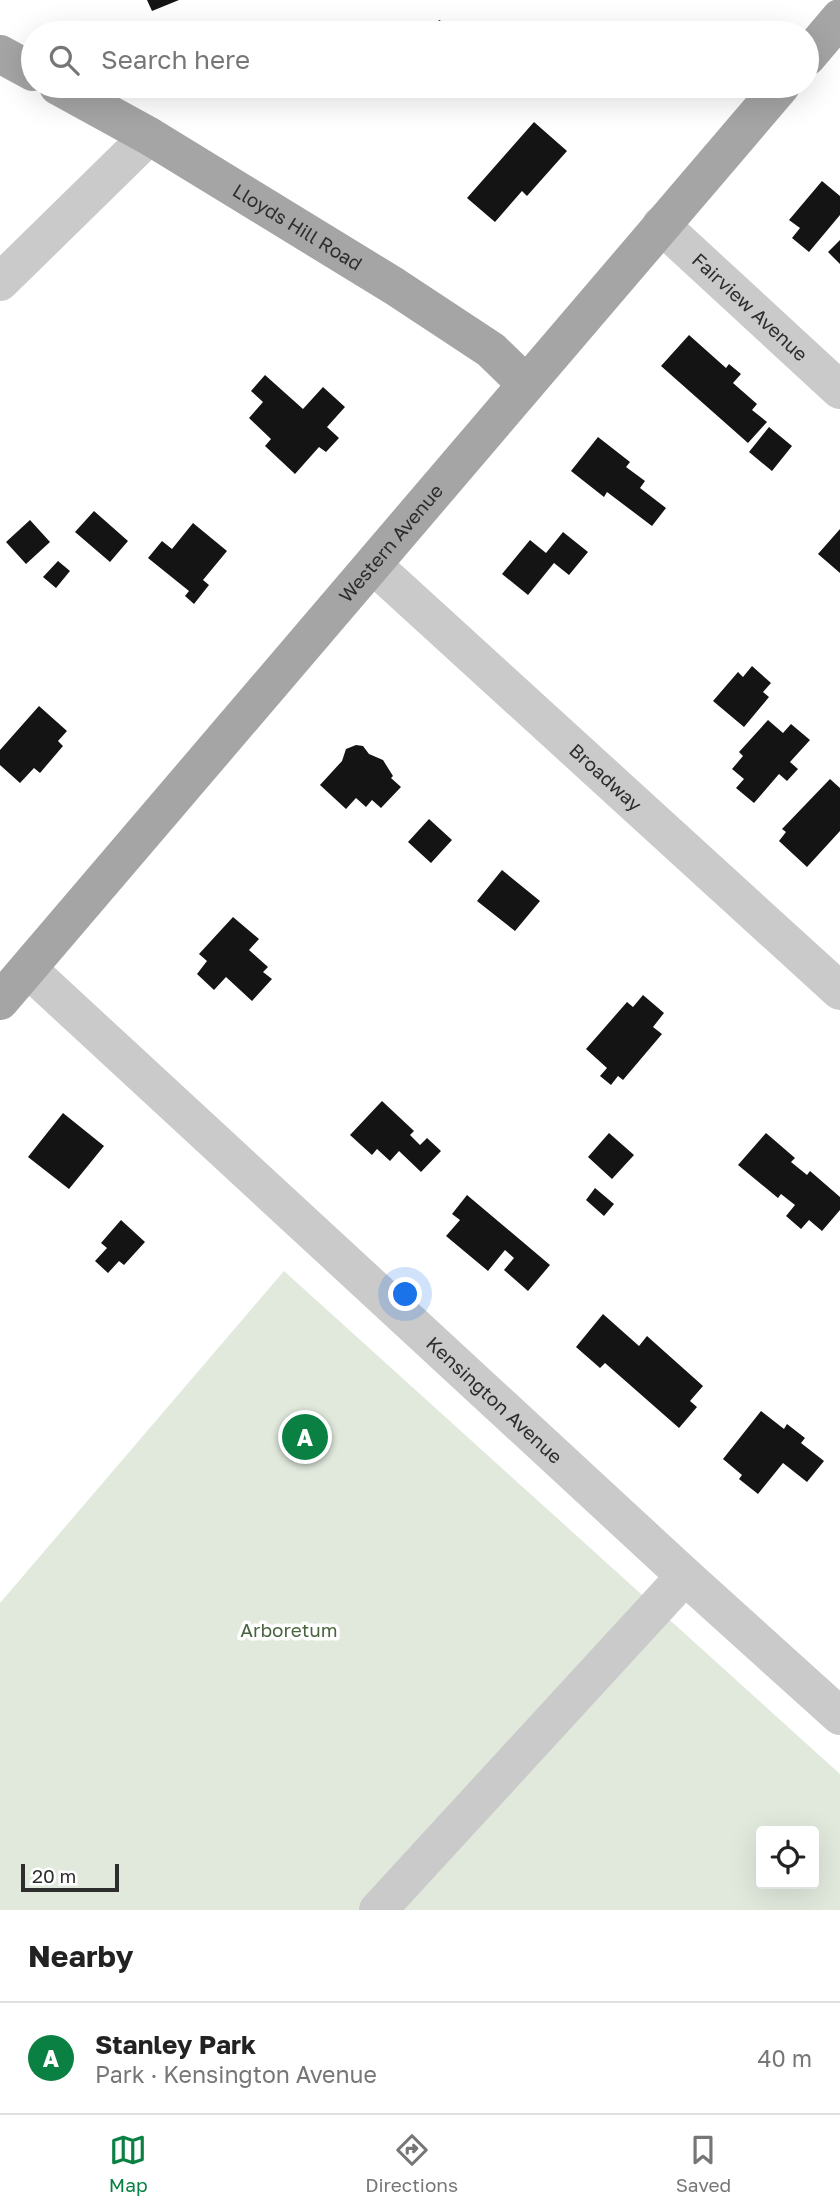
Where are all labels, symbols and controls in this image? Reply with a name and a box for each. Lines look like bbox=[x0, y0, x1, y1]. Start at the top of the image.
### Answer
search box bbox=[21, 21, 819, 98]
icon: search bbox=[45, 41, 83, 79]
text: Search here bbox=[101, 44, 250, 75]
street label: Lloyds Hill Road bbox=[229, 178, 367, 275]
street label: Fairview Avenue bbox=[688, 248, 813, 365]
street label: Western Avenue bbox=[334, 479, 447, 607]
street label: Broadway bbox=[565, 738, 647, 816]
your location bbox=[388, 1277, 422, 1311]
street label: Kensington Avenue bbox=[422, 1331, 567, 1468]
pin: A bbox=[282, 1411, 328, 1463]
park label: Arboretum bbox=[240, 1618, 338, 1641]
map controls bbox=[756, 1826, 819, 1889]
button: locate bbox=[756, 1826, 819, 1889]
scale bar bbox=[21, 1861, 119, 1893]
text: 20 m bbox=[32, 1864, 76, 1887]
text: Nearby bbox=[28, 1938, 133, 1974]
text: Stanley Park bbox=[95, 2029, 256, 2060]
text: A bbox=[43, 2044, 59, 2072]
text: 40 m bbox=[758, 2044, 812, 2072]
text: Park · Kensington Avenue bbox=[95, 2060, 377, 2088]
tab: Map bbox=[109, 2131, 148, 2196]
tab: Directions bbox=[365, 2131, 458, 2196]
tab: Saved bbox=[676, 2131, 731, 2196]

